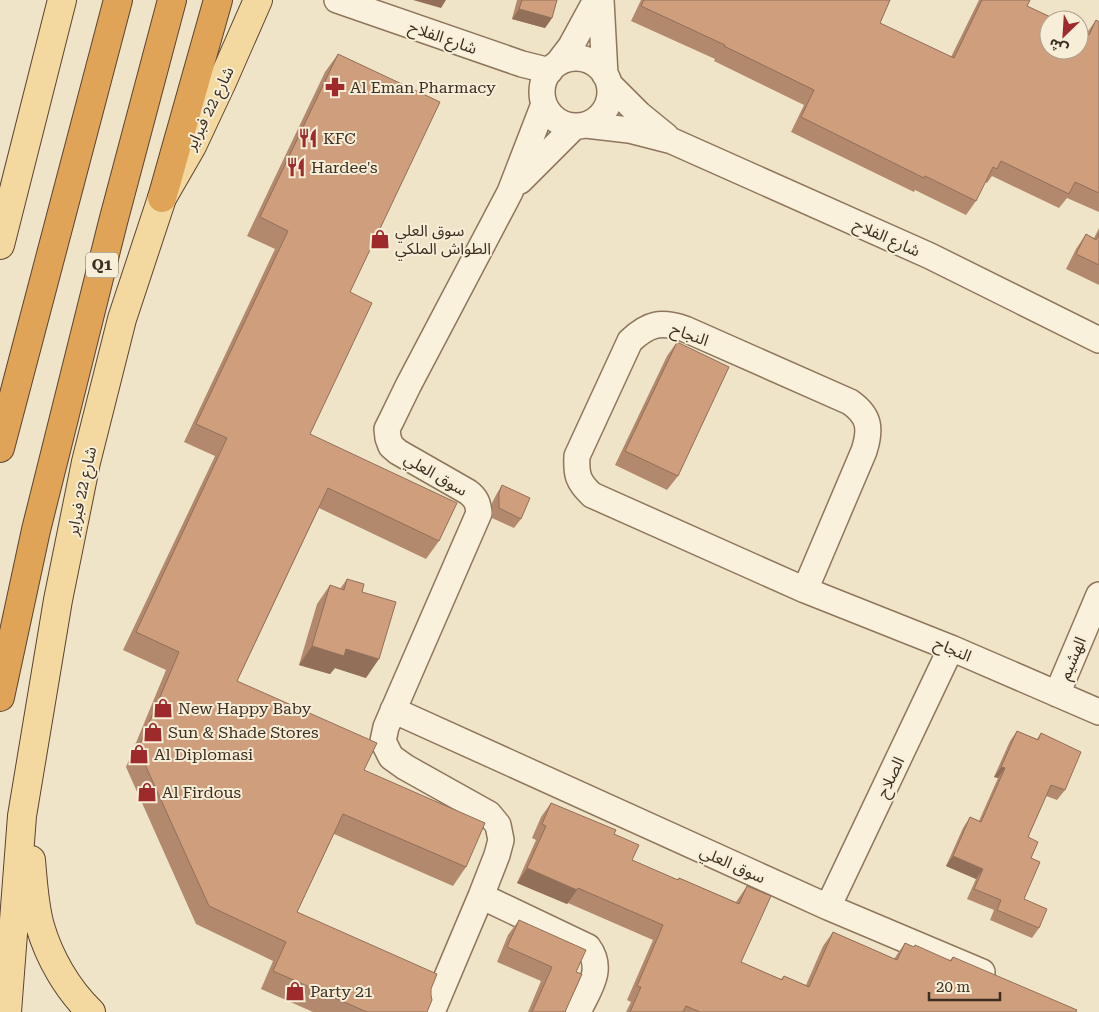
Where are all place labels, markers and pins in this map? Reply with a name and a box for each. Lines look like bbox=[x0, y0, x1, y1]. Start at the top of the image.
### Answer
pharmacy icon: Al Eman Pharmacy bbox=[324, 76, 346, 98]
place label: Al Eman Pharmacy bbox=[350, 78, 496, 97]
restaurant icon: KFC bbox=[297, 127, 319, 149]
place label: KFC bbox=[323, 129, 356, 148]
restaurant icon: Hardee's bbox=[285, 156, 307, 178]
place label: Hardee's bbox=[311, 158, 378, 177]
place label: سوق العلي الطواش الملكي bbox=[395, 221, 491, 261]
shop icon: سوق العلي الطواش الملكي bbox=[369, 228, 391, 250]
shop icon: New Happy Baby bbox=[152, 697, 174, 719]
place label: New Happy Baby bbox=[178, 699, 312, 718]
shop icon: Sun & Shade Stores bbox=[142, 721, 164, 743]
place label: Sun & Shade Stores bbox=[168, 723, 319, 742]
shop icon: Al Diplomasi bbox=[128, 743, 150, 765]
place label: Al Diplomasi bbox=[154, 745, 253, 764]
shop icon: Al Firdous bbox=[136, 781, 158, 803]
place label: Al Firdous bbox=[162, 783, 242, 802]
shop icon: Party 21 bbox=[284, 980, 306, 1002]
place label: Party 21 bbox=[310, 982, 373, 1001]

